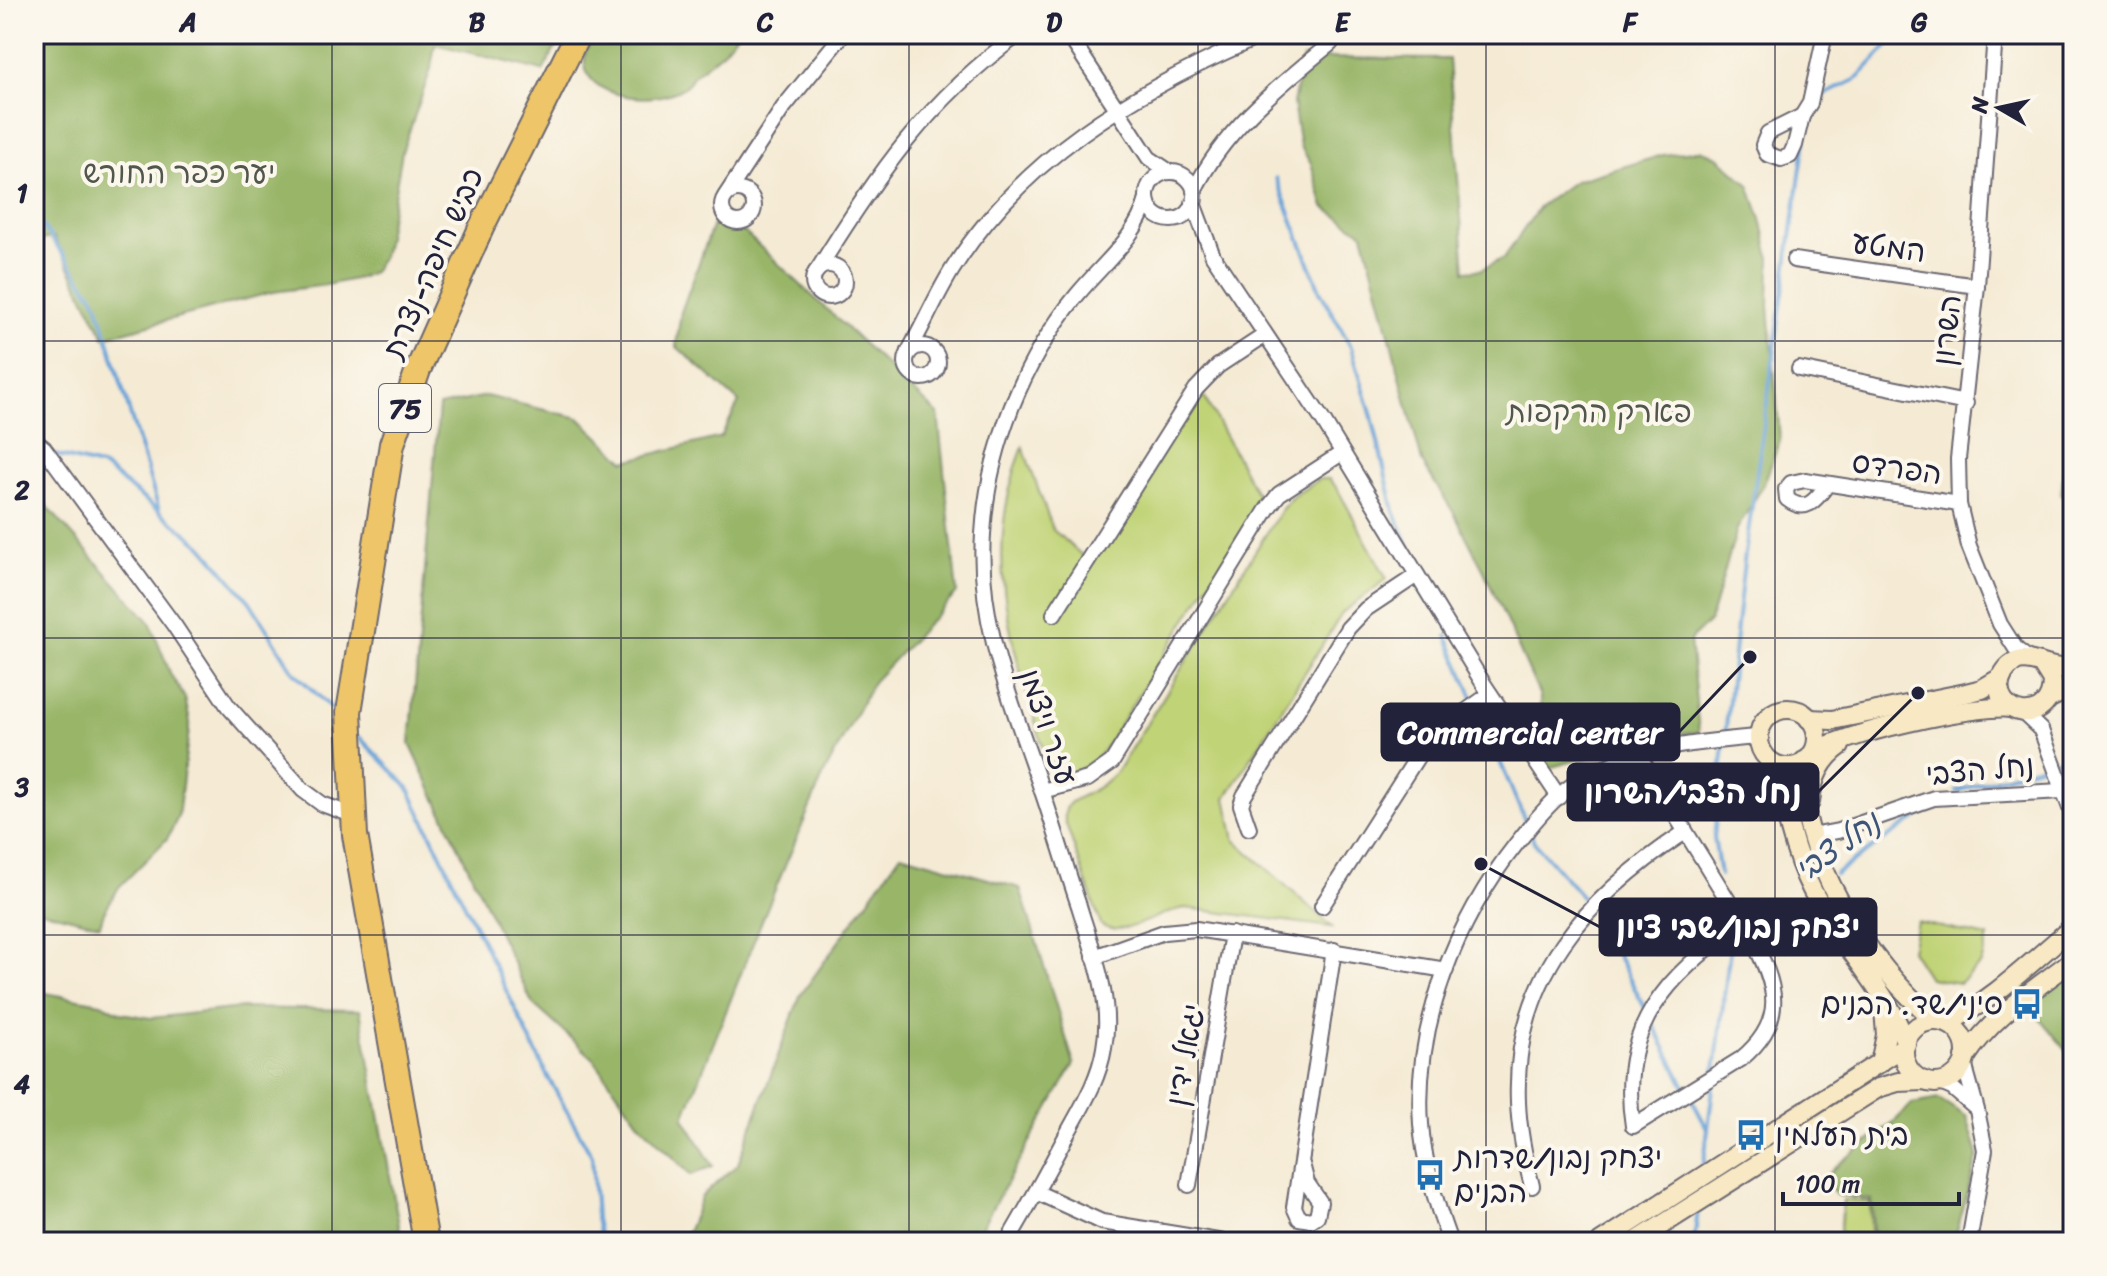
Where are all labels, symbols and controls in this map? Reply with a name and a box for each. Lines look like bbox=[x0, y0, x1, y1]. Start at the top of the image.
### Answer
text: A bbox=[178, 0, 197, 45]
text: B bbox=[469, 0, 486, 45]
text: C bbox=[756, 0, 774, 45]
text: D bbox=[1046, 0, 1062, 45]
text: E bbox=[1335, 0, 1352, 45]
text: F bbox=[1622, 0, 1639, 45]
text: G bbox=[1911, 0, 1928, 45]
north arrow bbox=[1959, 68, 2039, 148]
text: N bbox=[1959, 94, 2000, 117]
park label: יער כפר החורש bbox=[83, 146, 275, 200]
street label: כביש חיפה-נצרת bbox=[366, 159, 499, 369]
text: 1 bbox=[16, 170, 28, 216]
street label: המטע bbox=[1849, 215, 1929, 279]
street label: השרון bbox=[1916, 292, 1978, 368]
road number: 75 bbox=[379, 384, 431, 432]
park label: פארק הרקפות bbox=[1504, 385, 1692, 439]
street label: הפרדס bbox=[1848, 435, 1946, 501]
text: 2 bbox=[13, 467, 30, 513]
street label: עזר ויצמן bbox=[1003, 661, 1093, 793]
callout: Commercial center bbox=[1382, 704, 1679, 760]
text: Commercial center bbox=[1396, 704, 1665, 761]
street label: נחל הצבי bbox=[1924, 738, 2036, 802]
text: 3 bbox=[14, 764, 30, 810]
callout: נחל הצבי/השרון bbox=[1568, 764, 1818, 820]
text: נחל הצבי/השרון bbox=[1584, 764, 1802, 821]
water label: נחל צבי bbox=[1782, 795, 1894, 897]
callout: יצחק נבון/שבי ציון bbox=[1600, 899, 1876, 955]
text: יצחק נבון/שבי ציון bbox=[1616, 899, 1860, 956]
place label: סיני/שד. הבנים bbox=[1820, 977, 2003, 1031]
bus stop icon: סיני/שד. הבנים bbox=[2010, 987, 2044, 1021]
street label: יגאל ידין bbox=[1149, 1000, 1221, 1110]
text: 4 bbox=[14, 1061, 30, 1107]
place label: בית העלמין bbox=[1775, 1108, 1908, 1162]
bus stop icon: בית העלמין bbox=[1734, 1118, 1768, 1152]
place label: יצחק נבון/שדרות הבנים bbox=[1452, 1131, 1662, 1219]
scale bar bbox=[1783, 1156, 1959, 1206]
bus stop icon: יצחק נבון/שדרות הבנים bbox=[1413, 1158, 1447, 1192]
text: 100 m bbox=[1795, 1163, 1860, 1205]

